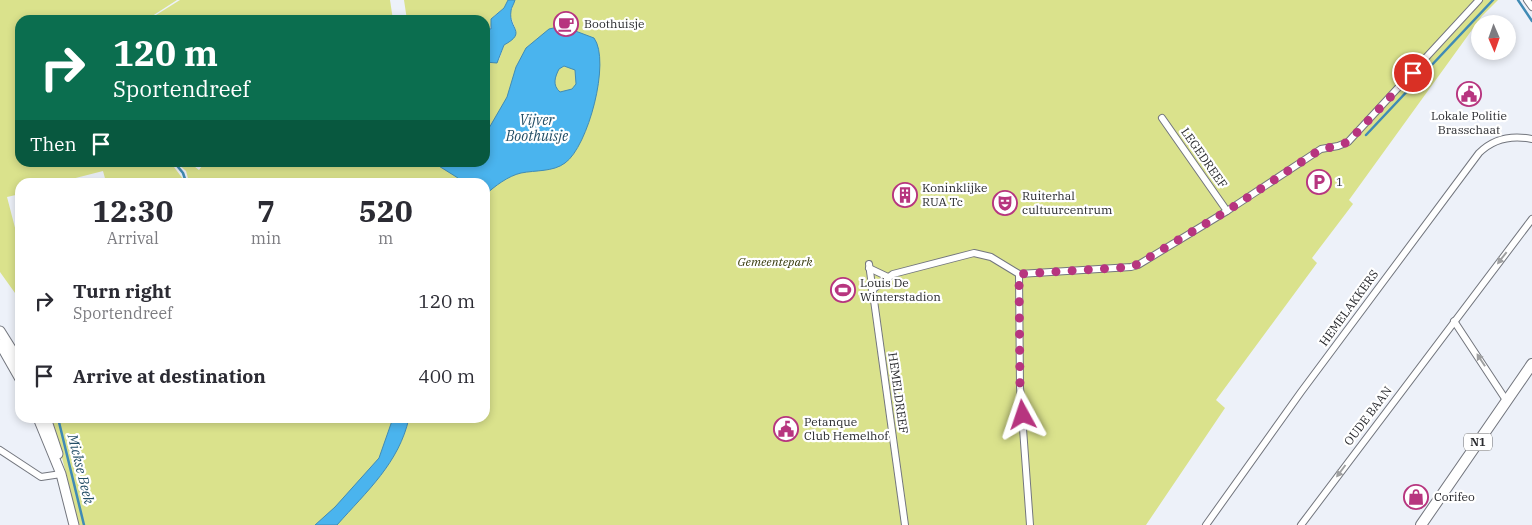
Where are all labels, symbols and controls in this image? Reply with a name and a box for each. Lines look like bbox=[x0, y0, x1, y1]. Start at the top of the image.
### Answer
cafe icon: Boothuisje bbox=[553, 11, 579, 37]
north arrow bbox=[1471, 15, 1516, 60]
map controls bbox=[1471, 15, 1516, 60]
place label: Boothuisje bbox=[584, 16, 645, 31]
text: 120 m bbox=[113, 30, 218, 76]
icon: right bbox=[30, 35, 95, 100]
pin bbox=[1392, 52, 1434, 94]
icon: arrive bbox=[1399, 59, 1427, 87]
text: Sportendreef bbox=[113, 74, 250, 103]
public building icon: Lokale Politie Brasschaat bbox=[1456, 81, 1482, 107]
place label: Lokale Politie Brasschaat bbox=[1431, 108, 1507, 137]
water label: Vijver Boothuisje bbox=[505, 111, 569, 145]
street label: LEGEDREEF bbox=[1178, 124, 1231, 191]
icon: arrive bbox=[87, 130, 115, 158]
text: Then bbox=[30, 132, 77, 156]
parking icon: 1 bbox=[1306, 169, 1332, 195]
place label: 1 bbox=[1336, 174, 1343, 189]
place label: Koninklijke RUA Tc bbox=[922, 180, 987, 209]
building icon: Koninklijke RUA Tc bbox=[892, 182, 918, 208]
place label: Ruiterhal cultuurcentrum bbox=[1022, 188, 1113, 217]
theatre icon: Ruiterhal cultuurcentrum bbox=[992, 190, 1018, 216]
text: 12:30 bbox=[92, 191, 173, 230]
text: 7 bbox=[257, 191, 275, 230]
text: 520 bbox=[359, 191, 413, 230]
text: Arrival bbox=[107, 228, 159, 248]
text: min bbox=[251, 228, 281, 248]
text: m bbox=[378, 228, 393, 248]
one-way arrow bbox=[1497, 251, 1508, 264]
park label: Gemeentepark bbox=[737, 254, 813, 269]
street label: HEMELAKKERS bbox=[1316, 267, 1381, 349]
place label: Louis De Winterstadion bbox=[860, 275, 941, 304]
sports icon: Louis De Winterstadion bbox=[830, 277, 856, 303]
text: Turn right bbox=[73, 279, 171, 303]
icon: right bbox=[30, 287, 58, 315]
text: 120 m bbox=[418, 289, 475, 313]
text: Sportendreef bbox=[73, 303, 172, 323]
street label: HEMELDREEF bbox=[885, 351, 912, 435]
one-way arrow bbox=[1476, 354, 1485, 367]
icon: arrive bbox=[30, 362, 58, 390]
text: Arrive at destination bbox=[73, 364, 266, 388]
text: 400 m bbox=[418, 364, 475, 388]
street label: OUDE BAAN bbox=[1341, 383, 1395, 448]
position arrow bbox=[996, 388, 1048, 440]
place label: Petanque Club Hemelhof bbox=[804, 414, 889, 443]
public building icon: Petanque Club Hemelhof bbox=[773, 416, 799, 442]
water label: Mickse Beek bbox=[63, 431, 99, 507]
road number: N1 bbox=[1464, 434, 1492, 451]
one-way arrow bbox=[1336, 464, 1346, 478]
shop icon: Corifeo bbox=[1403, 484, 1429, 510]
place label: Corifeo bbox=[1434, 489, 1475, 504]

